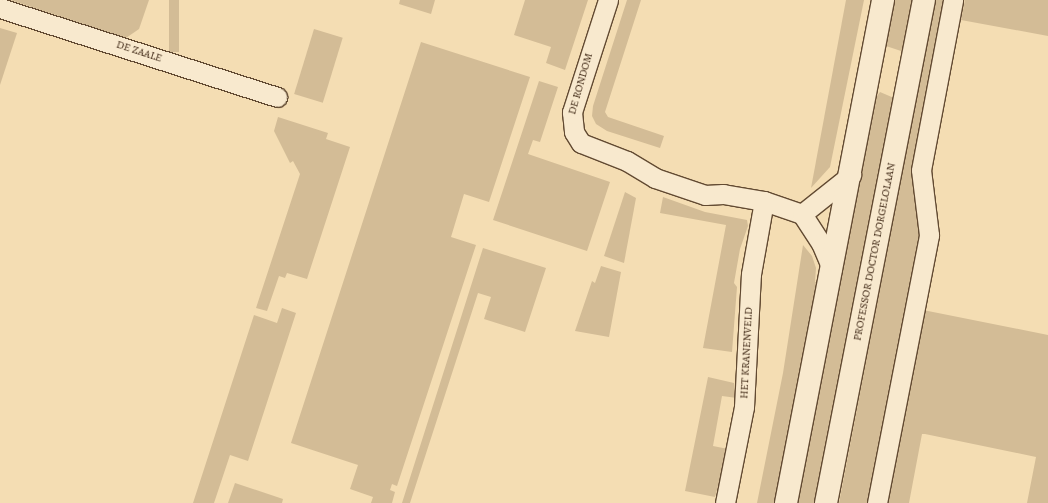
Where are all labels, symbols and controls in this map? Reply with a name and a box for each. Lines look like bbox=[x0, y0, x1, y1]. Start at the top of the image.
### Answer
street label: DE ZAALE bbox=[114, 38, 164, 66]
street label: DE RONDOM bbox=[566, 52, 596, 116]
street label: PROFESSOR DOCTOR DORGELOLAAN bbox=[851, 162, 899, 342]
street label: HET KRANENVELD bbox=[738, 307, 756, 399]

